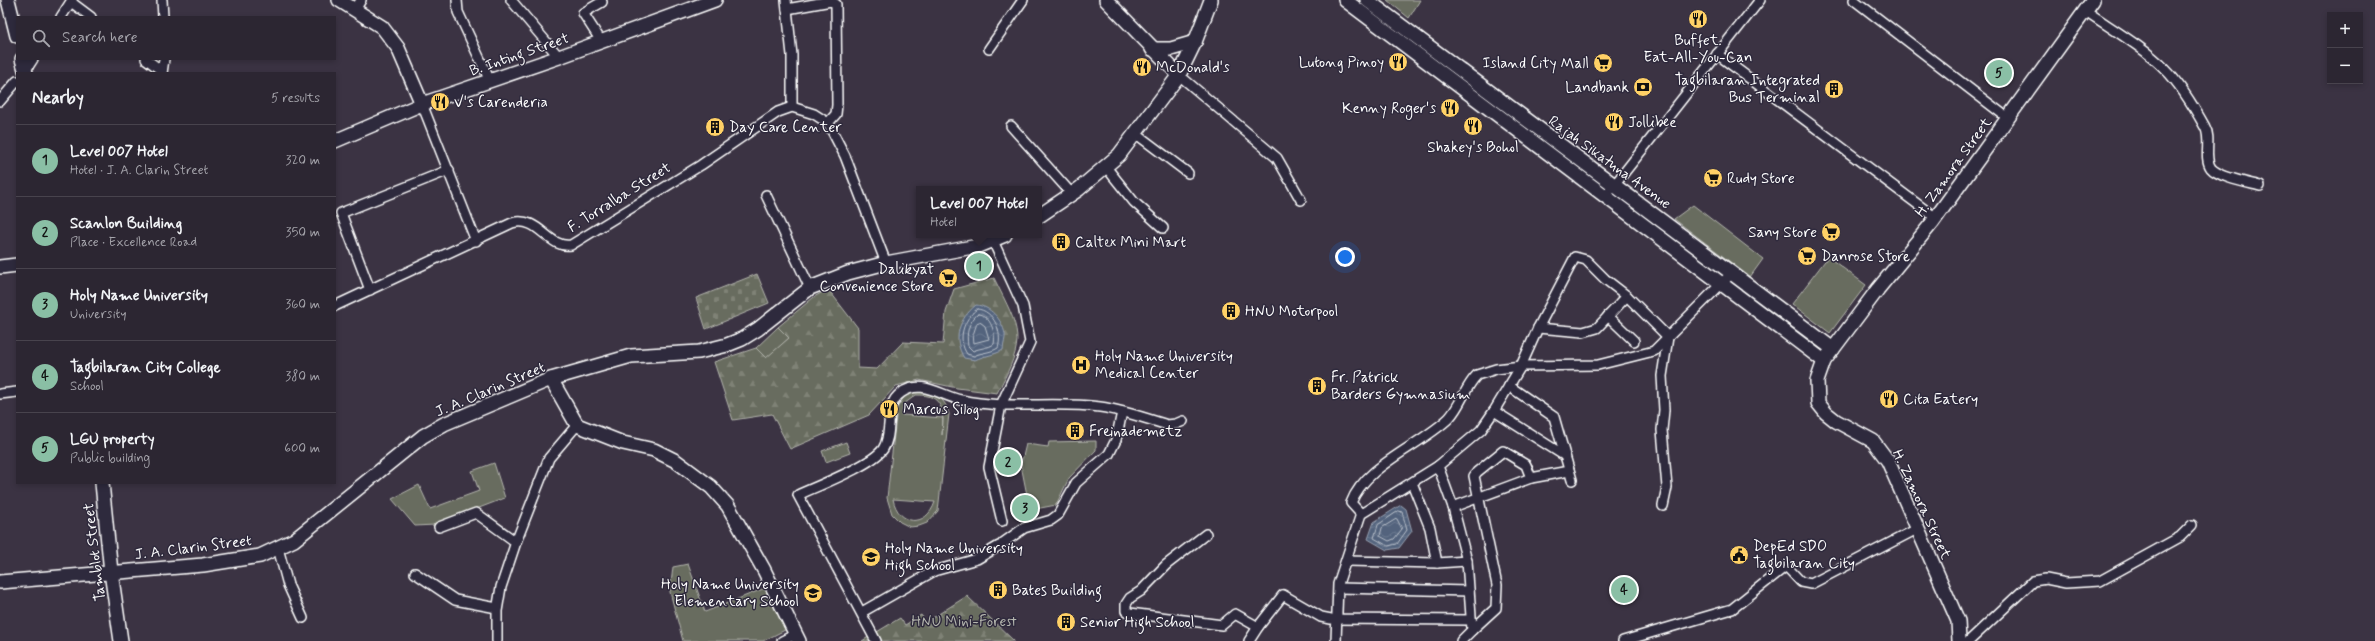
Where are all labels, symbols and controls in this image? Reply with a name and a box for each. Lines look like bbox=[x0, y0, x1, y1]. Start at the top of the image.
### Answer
restaurant icon: Buffet. Eat-All-You-Can bbox=[1687, 8, 1709, 30]
map controls bbox=[2327, 12, 2363, 84]
button: + bbox=[2327, 12, 2363, 48]
search box bbox=[16, 16, 336, 60]
icon: search bbox=[30, 27, 52, 49]
text: Search here bbox=[62, 28, 138, 48]
street label: B. Inting Street bbox=[467, 29, 572, 82]
place label: Buffet. Eat-All-You-Can bbox=[1644, 31, 1752, 68]
button: − bbox=[2327, 48, 2363, 84]
restaurant icon: Lutong Pinoy bbox=[1387, 51, 1409, 73]
supermarket icon: Island City Mall bbox=[1592, 52, 1614, 74]
place label: Lutong Pinoy bbox=[1299, 53, 1384, 73]
place label: Island City Mall bbox=[1483, 54, 1589, 74]
restaurant icon: McDonald's bbox=[1131, 56, 1153, 78]
place label: McDonald's bbox=[1156, 58, 1230, 78]
pin: 5 bbox=[1986, 58, 2012, 88]
place label: Tagbilaran Integrated Bus Terminal bbox=[1675, 71, 1820, 108]
bank icon: Landbank bbox=[1632, 76, 1654, 98]
place label: Landbank bbox=[1565, 78, 1629, 98]
building icon: Tagbilaran Integrated Bus Terminal bbox=[1823, 78, 1845, 100]
text: Nearby bbox=[32, 87, 84, 109]
text: 5 results bbox=[271, 90, 320, 107]
restaurant icon: V's Carenderia bbox=[429, 91, 451, 113]
place label: V's Carenderia bbox=[454, 93, 548, 113]
restaurant icon: Kenny Roger's bbox=[1439, 97, 1461, 119]
place label: Kenny Roger's bbox=[1342, 99, 1436, 120]
street label: Rajah Sikatuna Avenue bbox=[1544, 111, 1675, 214]
restaurant icon: Jollibee bbox=[1603, 111, 1625, 133]
place label: Jollibee bbox=[1628, 113, 1677, 133]
street label: H. Zamora Street bbox=[1911, 113, 1997, 222]
restaurant icon: Shakey's Bohol bbox=[1462, 115, 1484, 137]
building icon: Day Care Center bbox=[704, 116, 726, 138]
place label: Day Care Center bbox=[729, 118, 842, 138]
place label: Shakey's Bohol bbox=[1427, 138, 1519, 158]
text: Level 007 Hotel bbox=[70, 142, 168, 162]
text: 1 bbox=[42, 152, 48, 169]
text: 320 m bbox=[286, 152, 320, 169]
street label: F. Torralba Street bbox=[564, 158, 675, 238]
text: Hotel · J. A. Clarin Street bbox=[70, 162, 208, 179]
supermarket icon: Rudy Store bbox=[1702, 167, 1724, 189]
place label: Rudy Store bbox=[1727, 169, 1795, 189]
popup bbox=[916, 186, 1042, 238]
text: Level 007 Hotel bbox=[930, 194, 1028, 214]
text: Scanlon Building bbox=[70, 214, 182, 234]
text: Hotel bbox=[930, 214, 957, 231]
supermarket icon: Sany Store bbox=[1820, 221, 1842, 243]
place label: Sany Store bbox=[1748, 223, 1817, 243]
text: 2 bbox=[42, 224, 48, 241]
text: 350 m bbox=[286, 224, 320, 241]
building icon: Caltex Mini Mart bbox=[1050, 231, 1072, 253]
place label: Caltex Mini Mart bbox=[1075, 233, 1186, 253]
text: Place · Excellence Road bbox=[70, 234, 197, 251]
supermarket icon: Danrose Store bbox=[1796, 245, 1818, 267]
your location bbox=[1335, 247, 1355, 267]
place label: Danrose Store bbox=[1821, 247, 1910, 267]
pin: 1 bbox=[966, 251, 992, 281]
place label: Dalikyat Convenience Store bbox=[819, 260, 934, 297]
supermarket icon: Dalikyat Convenience Store bbox=[937, 267, 959, 289]
text: Holy Name University bbox=[70, 286, 208, 306]
text: 3 bbox=[42, 296, 48, 313]
text: 360 m bbox=[285, 296, 320, 313]
building icon: HNU Motorpool bbox=[1220, 300, 1242, 322]
place label: HNU Motorpool bbox=[1245, 302, 1338, 322]
text: University bbox=[70, 306, 126, 323]
place label: Holy Name University Medical Center bbox=[1095, 347, 1233, 384]
hospital icon: Holy Name University Medical Center bbox=[1070, 354, 1092, 376]
text: Tagbilaran City College bbox=[70, 358, 221, 378]
street label: J. A. Clarin Street bbox=[432, 358, 549, 422]
text: 4 bbox=[41, 368, 49, 385]
text: 380 m bbox=[285, 368, 320, 385]
place label: Fr. Patrick Barders Gymnasium bbox=[1331, 368, 1470, 405]
building icon: Fr. Patrick Barders Gymnasium bbox=[1306, 375, 1328, 397]
text: School bbox=[70, 378, 104, 395]
restaurant icon: Cita Eatery bbox=[1878, 388, 1900, 410]
place label: Cita Eatery bbox=[1903, 390, 1978, 410]
restaurant icon: Marcus Silog bbox=[878, 398, 900, 420]
place label: Marcus Silog bbox=[903, 400, 979, 420]
building icon: Freinademetz bbox=[1064, 420, 1086, 442]
place label: Freinademetz bbox=[1089, 422, 1182, 442]
text: LGU property bbox=[70, 430, 155, 450]
text: 5 bbox=[41, 440, 49, 457]
text: 600 m bbox=[284, 440, 320, 457]
street label: H. Zamora Street bbox=[1887, 446, 1955, 563]
pin: 2 bbox=[995, 447, 1021, 477]
text: Public building bbox=[70, 450, 150, 467]
pin: 3 bbox=[1012, 493, 1038, 523]
street label: Tamblot Street bbox=[79, 502, 111, 602]
street label: J. A. Clarin Street bbox=[133, 531, 253, 565]
place label: DepEd SDO Tagbilaran City bbox=[1753, 537, 1855, 575]
place label: Holy Name University High School bbox=[885, 539, 1023, 577]
public building icon: DepEd SDO Tagbilaran City bbox=[1728, 544, 1750, 566]
school or university icon: Holy Name University High School bbox=[860, 546, 882, 568]
place label: Holy Name University Elementary School bbox=[661, 575, 799, 612]
pin: 4 bbox=[1611, 575, 1637, 605]
building icon: Bates Building bbox=[987, 579, 1009, 601]
place label: Bates Building bbox=[1012, 581, 1102, 602]
school or university icon: Holy Name University Elementary School bbox=[802, 582, 824, 604]
building icon: Senior High School bbox=[1055, 611, 1077, 633]
park label: HNU Mini-Forest bbox=[911, 612, 1017, 632]
place label: Senior High School bbox=[1080, 613, 1194, 634]

